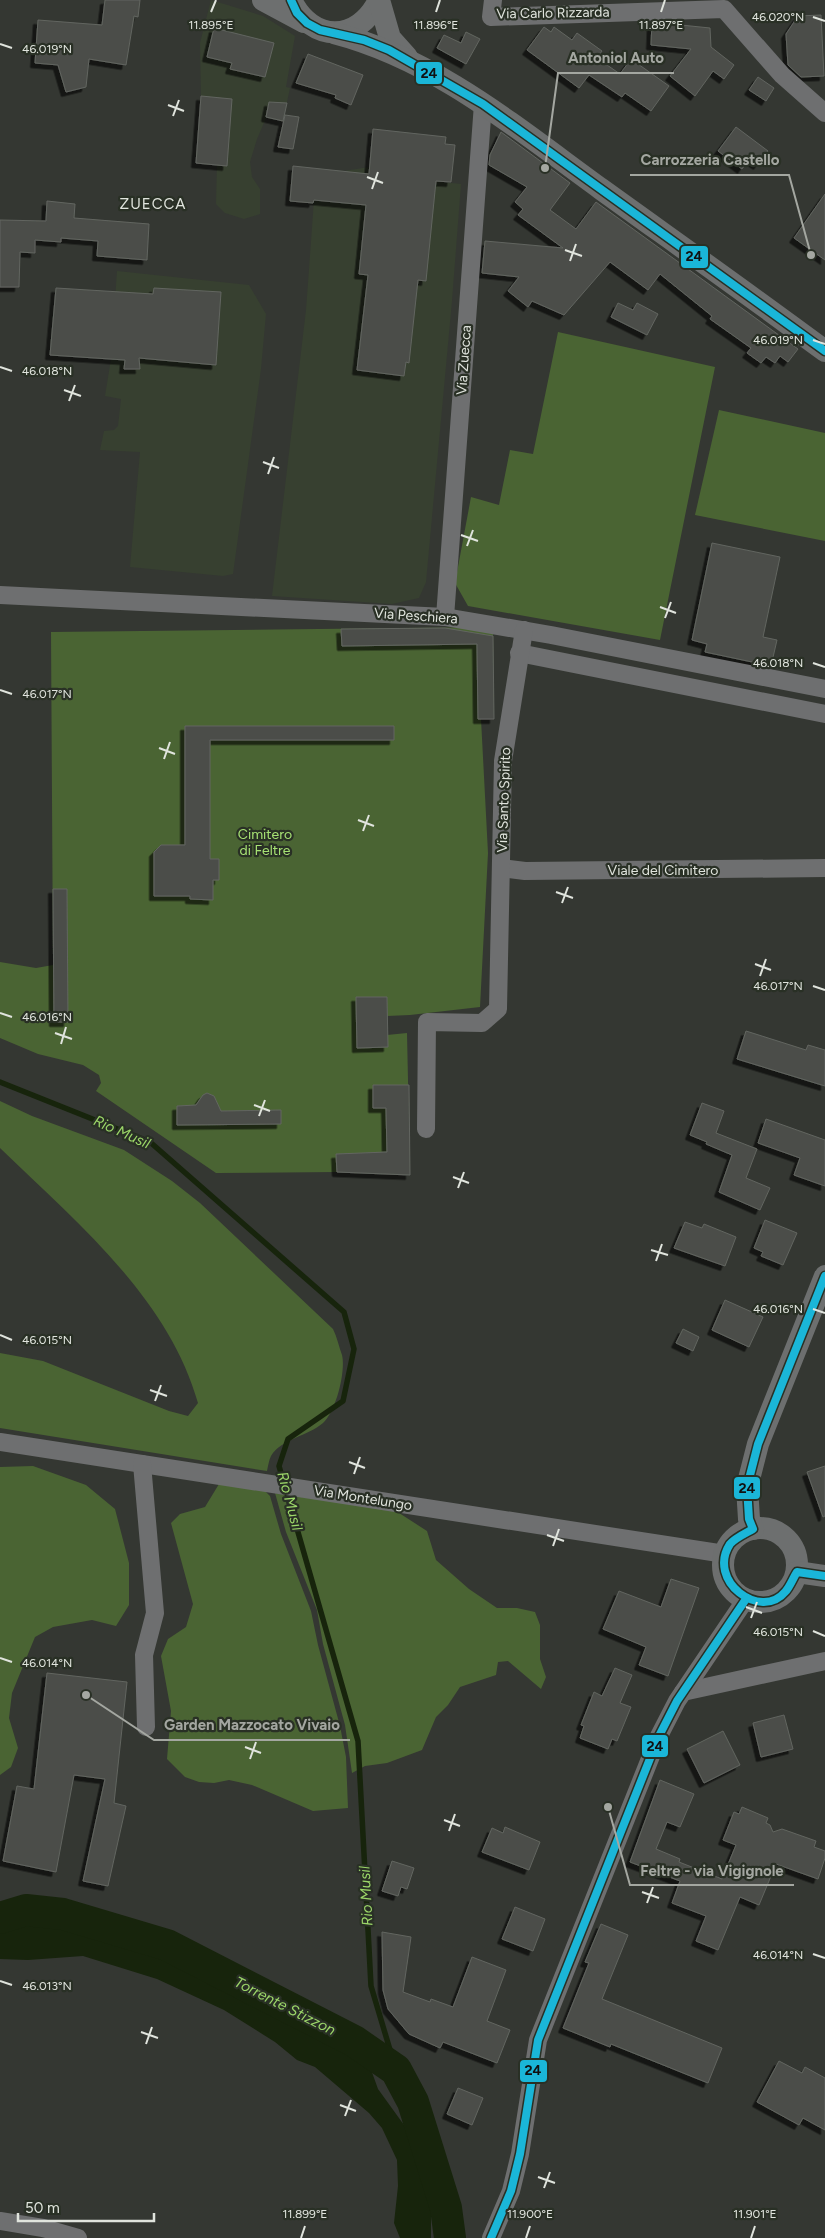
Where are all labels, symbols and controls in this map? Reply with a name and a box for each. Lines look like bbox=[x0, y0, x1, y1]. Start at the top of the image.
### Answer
street label: Via Carlo Rizzarda bbox=[496, 4, 610, 22]
text: 46.020°N bbox=[752, 10, 804, 24]
text: 11.895°E bbox=[188, 18, 234, 32]
text: 11.896°E bbox=[414, 18, 458, 32]
text: 11.897°E bbox=[639, 18, 683, 32]
text: 46.019°N bbox=[22, 42, 72, 56]
callout: Antoniol Auto bbox=[558, 43, 674, 73]
text: Antoniol Auto bbox=[568, 49, 664, 67]
line badge: 24 bbox=[415, 61, 443, 85]
text: 24 bbox=[421, 65, 438, 82]
callout: Carrozzeria Castello bbox=[630, 145, 789, 175]
text: Carrozzeria Castello bbox=[641, 151, 780, 169]
district label: ZUECCA bbox=[120, 195, 186, 213]
line badge: 24 bbox=[680, 245, 709, 269]
text: 24 bbox=[686, 248, 703, 265]
street label: Via Zuecca bbox=[453, 324, 475, 396]
text: 46.019°N bbox=[753, 333, 803, 347]
text: 46.018°N bbox=[22, 364, 72, 378]
street label: Via Peschiera bbox=[374, 605, 458, 627]
text: 46.018°N bbox=[753, 656, 803, 670]
text: 46.017°N bbox=[22, 687, 72, 701]
street label: Via Santo Spirito bbox=[494, 747, 514, 853]
park label: Cimitero di Feltre bbox=[238, 826, 292, 859]
street label: Viale del Cimitero bbox=[608, 862, 718, 879]
text: 46.017°N bbox=[753, 979, 803, 993]
text: 46.016°N bbox=[22, 1010, 72, 1024]
water label: Rio Musil bbox=[91, 1112, 154, 1153]
text: 46.016°N bbox=[753, 1302, 803, 1316]
text: 46.015°N bbox=[22, 1333, 72, 1347]
water label: Rio Musil bbox=[274, 1470, 307, 1533]
line badge: 24 bbox=[733, 1476, 761, 1500]
text: 24 bbox=[739, 1480, 756, 1497]
street label: Via Montelungo bbox=[313, 1482, 413, 1514]
text: 46.015°N bbox=[753, 1625, 803, 1639]
text: 46.014°N bbox=[22, 1656, 72, 1670]
callout: Garden Mazzocato Vivaio bbox=[154, 1710, 350, 1740]
text: Garden Mazzocato Vivaio bbox=[164, 1716, 340, 1734]
line badge: 24 bbox=[641, 1734, 669, 1758]
text: 24 bbox=[647, 1738, 664, 1755]
callout: Feltre - via Vigignole bbox=[630, 1855, 794, 1885]
text: Feltre - via Vigignole bbox=[640, 1862, 784, 1880]
water label: Rio Musil bbox=[355, 1865, 377, 1927]
text: 46.014°N bbox=[753, 1948, 803, 1962]
water label: Torrente Stizzon bbox=[232, 1973, 338, 2039]
text: 46.013°N bbox=[22, 1979, 72, 1993]
line badge: 24 bbox=[519, 2059, 548, 2083]
text: 24 bbox=[525, 2062, 542, 2079]
scale bar bbox=[18, 2190, 154, 2222]
text: 50 m bbox=[25, 2199, 60, 2217]
text: 11.899°E bbox=[283, 2207, 327, 2221]
text: 11.900°E bbox=[507, 2207, 553, 2221]
text: 11.901°E bbox=[733, 2207, 777, 2221]

